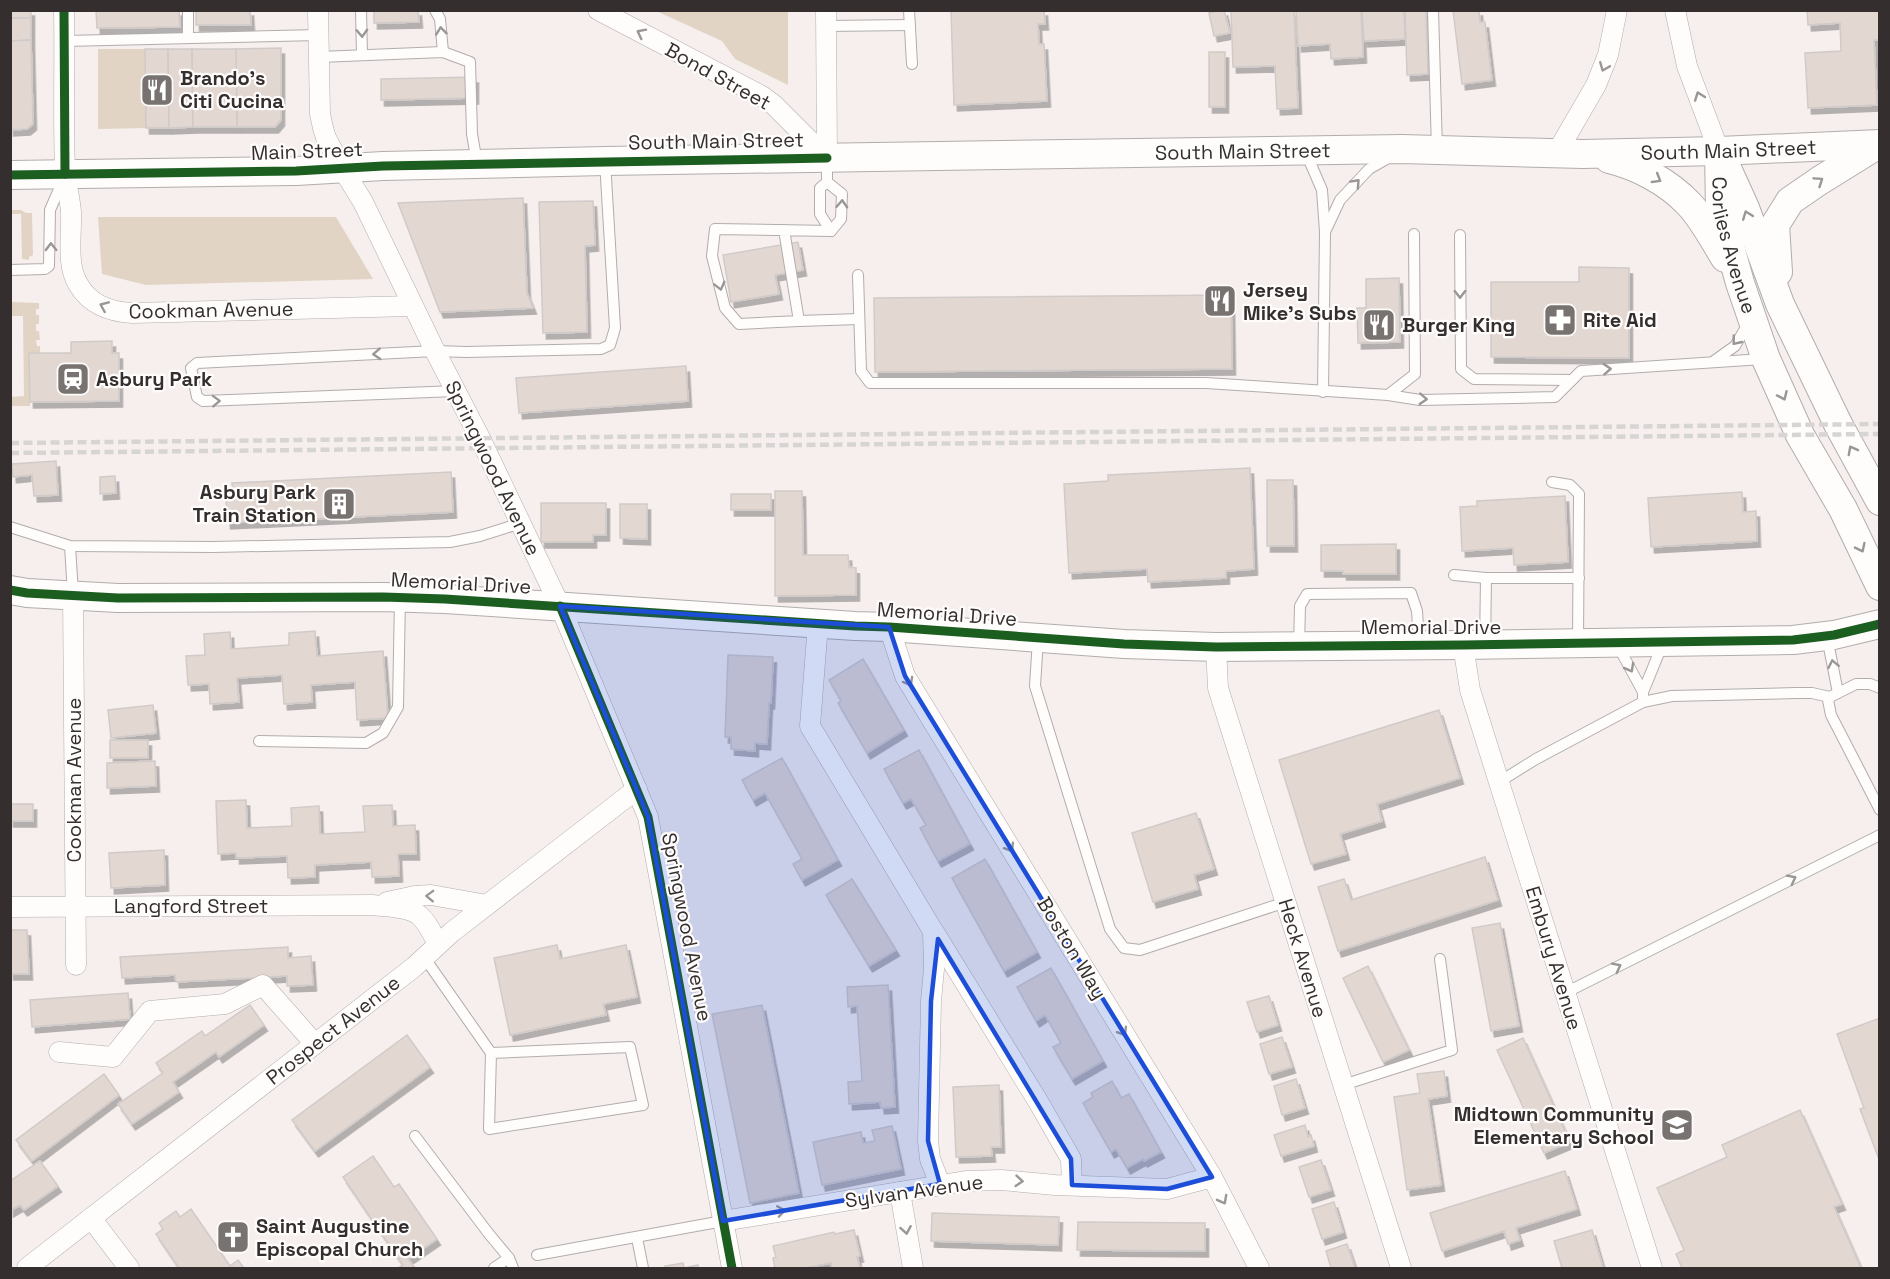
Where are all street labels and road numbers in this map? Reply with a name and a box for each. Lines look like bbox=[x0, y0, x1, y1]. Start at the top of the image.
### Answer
street label: Bond Street bbox=[661, 36, 775, 116]
street label: South Main Street bbox=[628, 126, 804, 156]
street label: South Main Street bbox=[1640, 134, 1817, 166]
street label: Main Street bbox=[250, 136, 364, 166]
street label: South Main Street bbox=[1155, 137, 1331, 166]
street label: Corlies Avenue bbox=[1706, 177, 1763, 317]
street label: Cookman Avenue bbox=[128, 296, 294, 324]
street label: Springwood Avenue bbox=[439, 376, 547, 560]
street label: Memorial Drive bbox=[390, 566, 532, 600]
street label: Memorial Drive bbox=[876, 596, 1018, 632]
street label: Memorial Drive bbox=[1361, 614, 1501, 640]
street label: Cookman Avenue bbox=[61, 698, 87, 862]
street label: Springwood Avenue bbox=[656, 830, 718, 1024]
street label: Embury Avenue bbox=[1520, 883, 1588, 1033]
street label: Boston Way bbox=[1031, 892, 1113, 1004]
street label: Langford Street bbox=[114, 893, 268, 919]
street label: Heck Avenue bbox=[1273, 895, 1333, 1021]
street label: Prospect Avenue bbox=[261, 970, 405, 1090]
street label: Sylvan Avenue bbox=[843, 1168, 985, 1214]

